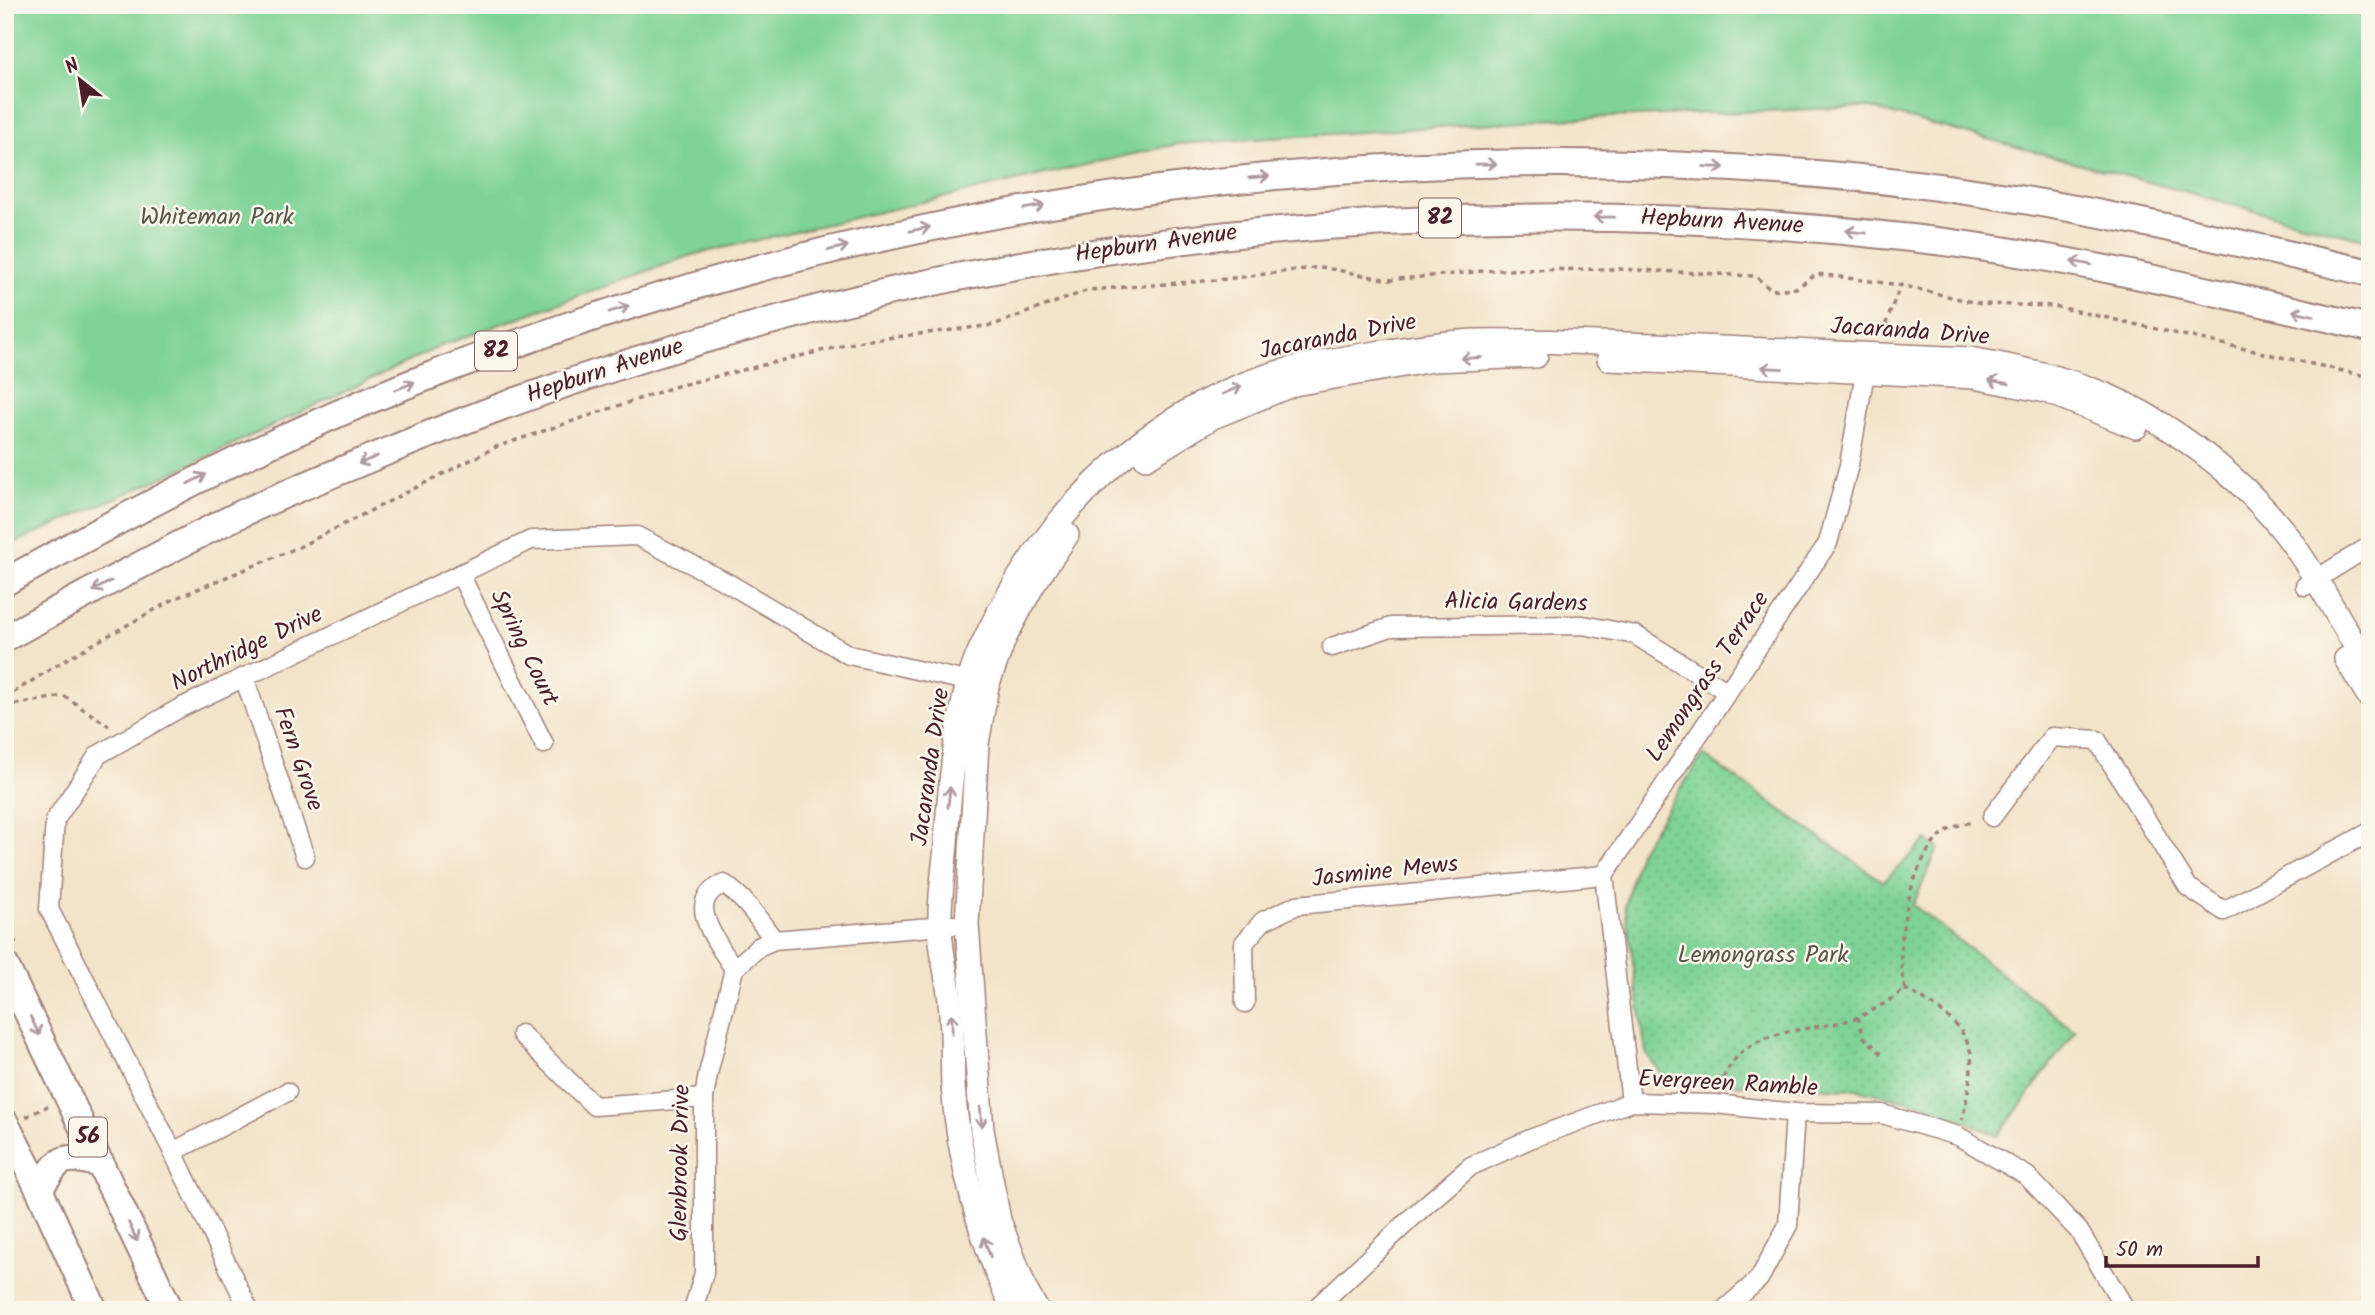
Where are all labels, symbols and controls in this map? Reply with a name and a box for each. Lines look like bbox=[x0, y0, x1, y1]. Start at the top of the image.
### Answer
north arrow bbox=[46, 46, 116, 116]
text: N bbox=[60, 51, 85, 83]
one-way arrow bbox=[1475, 157, 1498, 171]
one-way arrow bbox=[1702, 161, 1725, 174]
one-way arrow bbox=[1248, 170, 1270, 183]
park label: Whiteman Park bbox=[140, 198, 295, 237]
road number: 82 bbox=[1419, 198, 1461, 238]
street label: Hepburn Avenue bbox=[1639, 198, 1805, 246]
one-way arrow bbox=[1022, 200, 1045, 213]
one-way arrow bbox=[1593, 210, 1616, 224]
street label: Hepburn Avenue bbox=[1072, 213, 1240, 275]
one-way arrow bbox=[908, 222, 931, 236]
one-way arrow bbox=[1845, 225, 1868, 238]
one-way arrow bbox=[826, 241, 848, 254]
one-way arrow bbox=[2070, 256, 2093, 269]
one-way arrow bbox=[607, 302, 629, 314]
street label: Jacaranda Drive bbox=[1256, 303, 1420, 371]
one-way arrow bbox=[2292, 305, 2315, 319]
street label: Jacaranda Drive bbox=[1829, 307, 1991, 357]
street label: Hepburn Avenue bbox=[521, 327, 689, 415]
road number: 82 bbox=[475, 332, 517, 370]
one-way arrow bbox=[1460, 352, 1483, 365]
one-way arrow bbox=[1761, 361, 1784, 374]
one-way arrow bbox=[1988, 375, 2011, 388]
one-way arrow bbox=[393, 379, 415, 392]
one-way arrow bbox=[1221, 383, 1242, 396]
one-way arrow bbox=[357, 454, 379, 467]
one-way arrow bbox=[186, 472, 207, 486]
one-way arrow bbox=[92, 579, 112, 593]
street label: Alicia Gardens bbox=[1444, 582, 1588, 624]
street label: Spring Court bbox=[479, 583, 569, 714]
street label: Lemongrass Terrace bbox=[1636, 583, 1780, 771]
street label: Northridge Drive bbox=[164, 595, 330, 703]
street label: Jacaranda Drive bbox=[901, 685, 961, 849]
street label: Fern Grove bbox=[262, 702, 334, 817]
one-way arrow bbox=[943, 787, 956, 809]
street label: Jasmine Mews bbox=[1310, 845, 1460, 899]
park label: Lemongrass Park bbox=[1678, 936, 1849, 975]
one-way arrow bbox=[945, 1012, 958, 1035]
one-way arrow bbox=[29, 1015, 43, 1036]
street label: Evergreen Ramble bbox=[1637, 1060, 1819, 1108]
street label: Glenbrook Drive bbox=[660, 1084, 702, 1242]
one-way arrow bbox=[974, 1105, 987, 1128]
road number: 56 bbox=[69, 1118, 107, 1156]
one-way arrow bbox=[127, 1221, 140, 1242]
scale bar bbox=[2106, 1224, 2258, 1268]
text: 50 m bbox=[2116, 1234, 2163, 1267]
one-way arrow bbox=[980, 1236, 993, 1258]

